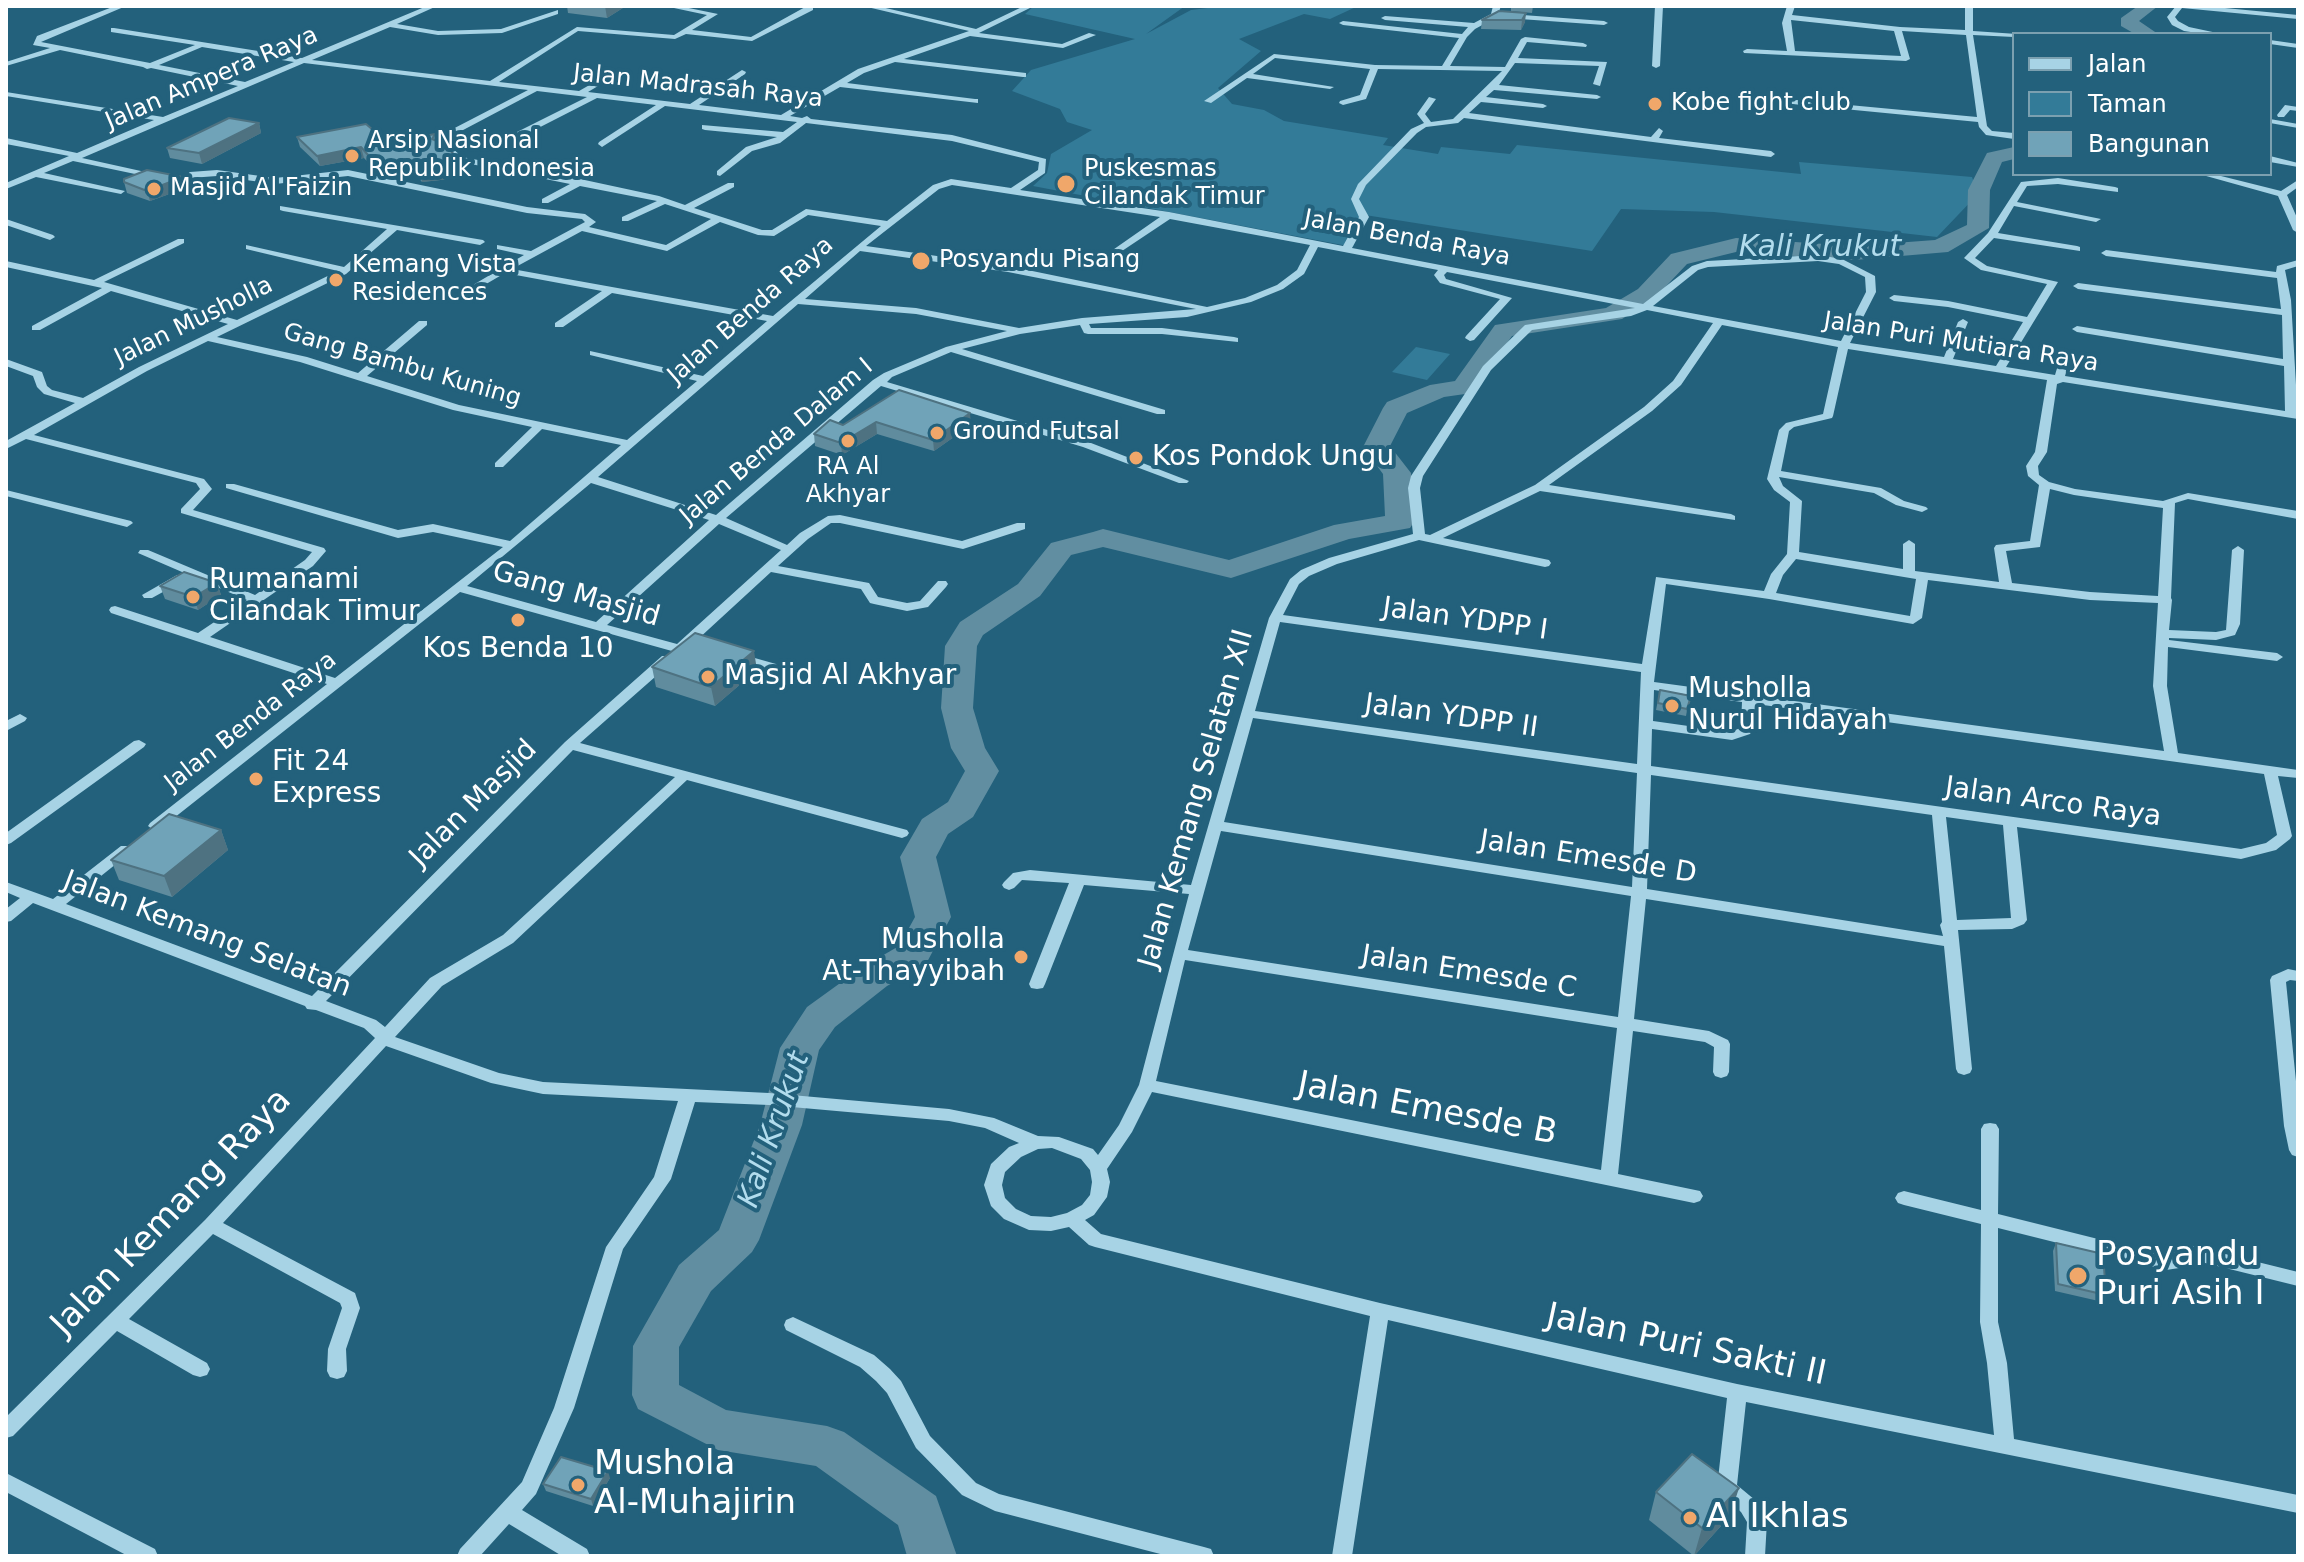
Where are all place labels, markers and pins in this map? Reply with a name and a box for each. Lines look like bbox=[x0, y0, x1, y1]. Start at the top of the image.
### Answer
place label: Kobe fight club bbox=[1671, 90, 1851, 118]
marker: Kobe fight club bbox=[1646, 95, 1664, 113]
place label: Arsip Nasional Republik Indonesia bbox=[368, 128, 595, 184]
marker: Arsip Nasional Republik Indonesia bbox=[343, 147, 361, 165]
place label: Puskesmas Cilandak Timur bbox=[1084, 156, 1265, 212]
marker: Puskesmas Cilandak Timur bbox=[1055, 173, 1077, 195]
place label: Masjid Al Faizin bbox=[170, 175, 352, 203]
marker: Masjid Al Faizin bbox=[145, 180, 163, 198]
place label: Posyandu Pisang bbox=[939, 247, 1140, 275]
marker: Posyandu Pisang bbox=[910, 250, 932, 272]
place label: Kemang Vista Residences bbox=[352, 252, 517, 308]
marker: Kemang Vista Residences bbox=[327, 271, 345, 289]
place label: Ground Futsal bbox=[953, 419, 1120, 447]
marker: Ground Futsal bbox=[928, 424, 946, 442]
marker: RA Al Akhyar bbox=[839, 432, 857, 450]
place label: Kos Pondok Ungu bbox=[1152, 441, 1394, 475]
marker: Kos Pondok Ungu bbox=[1127, 449, 1145, 467]
place label: RA Al Akhyar bbox=[806, 454, 890, 510]
place label: Rumanami Cilandak Timur bbox=[209, 564, 420, 630]
marker: Rumanami Cilandak Timur bbox=[184, 588, 202, 606]
marker: Kos Benda 10 bbox=[509, 611, 527, 629]
place label: Kos Benda 10 bbox=[422, 633, 614, 667]
place label: Masjid Al Akhyar bbox=[724, 660, 956, 694]
marker: Masjid Al Akhyar bbox=[699, 668, 717, 686]
place label: Musholla Nurul Hidayah bbox=[1688, 673, 1888, 739]
marker: Musholla Nurul Hidayah bbox=[1663, 697, 1681, 715]
place label: Fit 24 Express bbox=[272, 746, 381, 812]
marker: Fit 24 Express bbox=[247, 770, 265, 788]
place label: Musholla At-Thayyibah bbox=[822, 924, 1005, 990]
marker: Musholla At-Thayyibah bbox=[1012, 948, 1030, 966]
place label: Posyandu Puri Asih I bbox=[2096, 1236, 2264, 1316]
marker: Posyandu Puri Asih I bbox=[2067, 1265, 2089, 1287]
place label: Mushola Al-Muhajirin bbox=[594, 1445, 796, 1524]
marker: Mushola Al-Muhajirin bbox=[569, 1476, 587, 1494]
place label: Al Ikhlas bbox=[1706, 1498, 1849, 1538]
marker: Al Ikhlas bbox=[1681, 1509, 1699, 1527]

